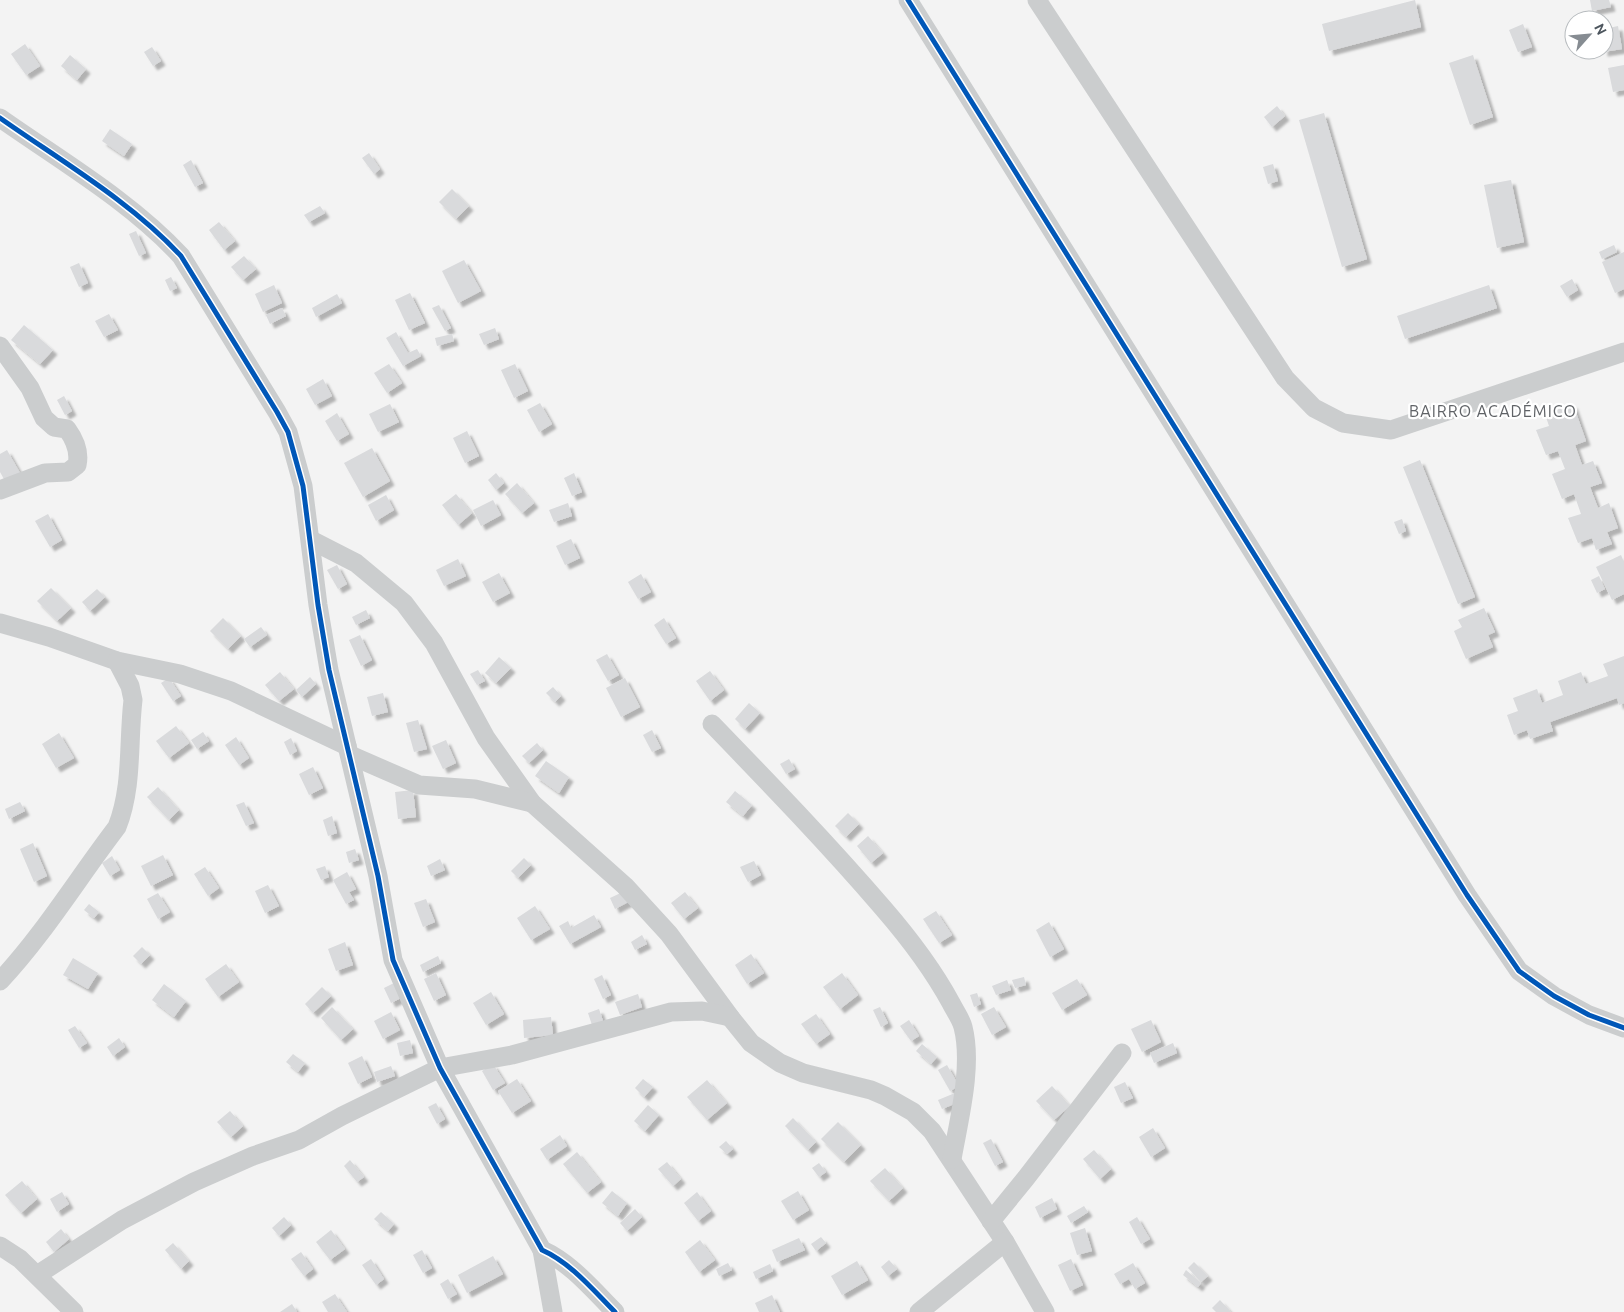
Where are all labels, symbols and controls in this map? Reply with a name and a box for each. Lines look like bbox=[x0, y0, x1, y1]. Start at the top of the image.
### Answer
north arrow bbox=[1564, 10, 1614, 60]
text: N bbox=[1591, 21, 1610, 37]
district label: BAIRRO ACADÉMICO bbox=[1409, 400, 1577, 420]

